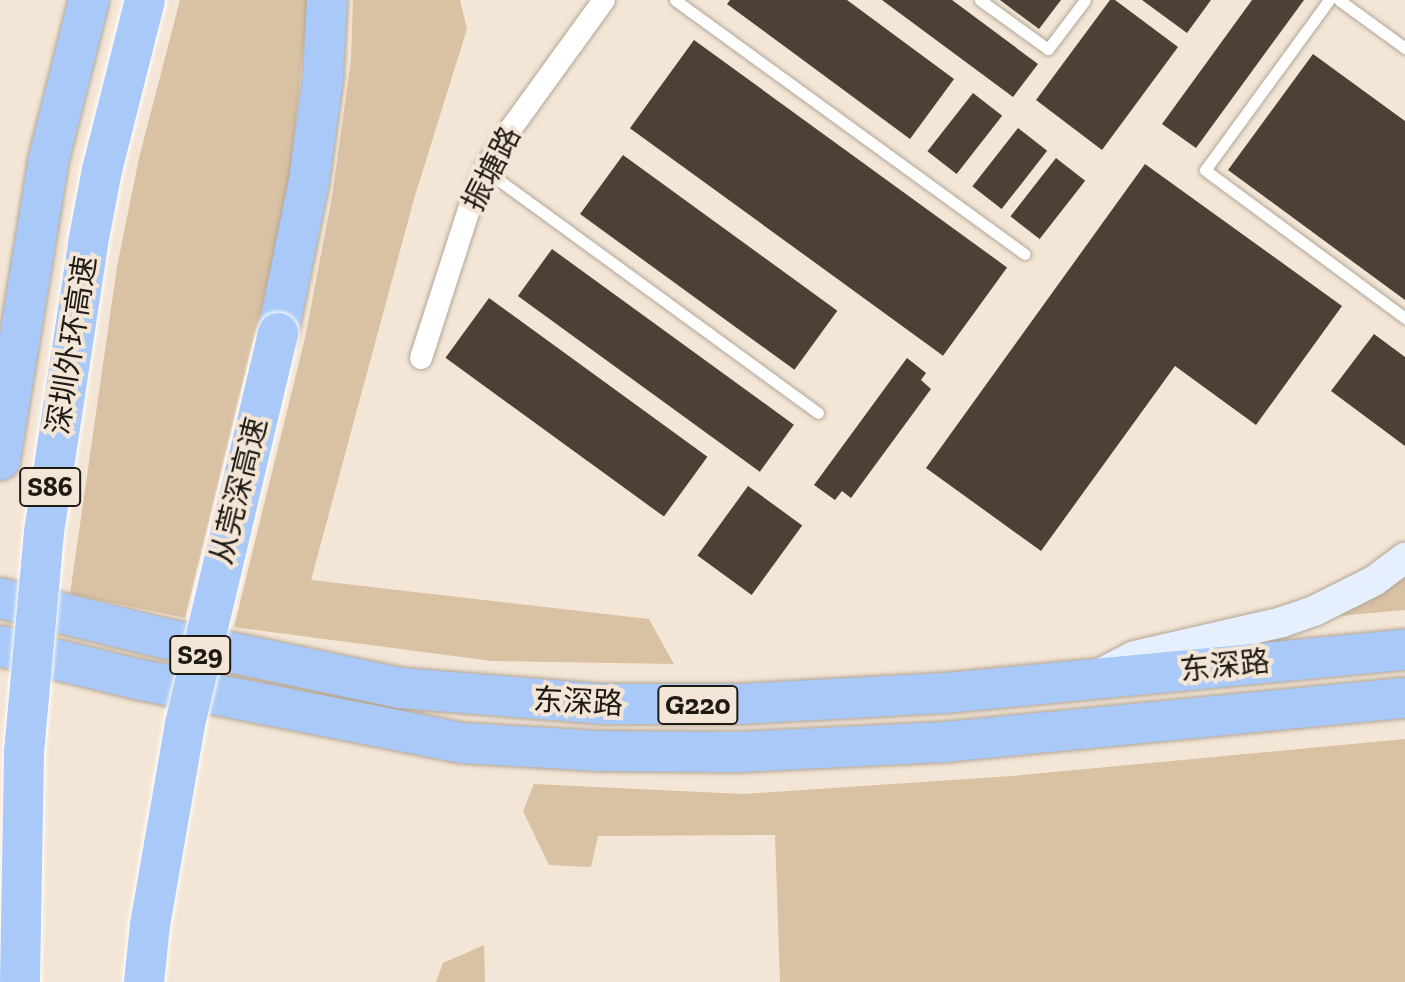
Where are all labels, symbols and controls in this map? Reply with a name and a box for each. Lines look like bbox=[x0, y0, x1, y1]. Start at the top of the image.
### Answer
street label: 振塘路 bbox=[456, 121, 528, 217]
street label: 深圳外环高速 bbox=[40, 253, 104, 437]
street label: 从莞深高速 bbox=[203, 414, 275, 568]
road number: S86 bbox=[18, 463, 82, 511]
road number: S29 bbox=[168, 631, 232, 679]
street label: 东深路 bbox=[1178, 643, 1272, 689]
road number: G220 bbox=[656, 681, 740, 729]
street label: 东深路 bbox=[532, 682, 624, 722]

